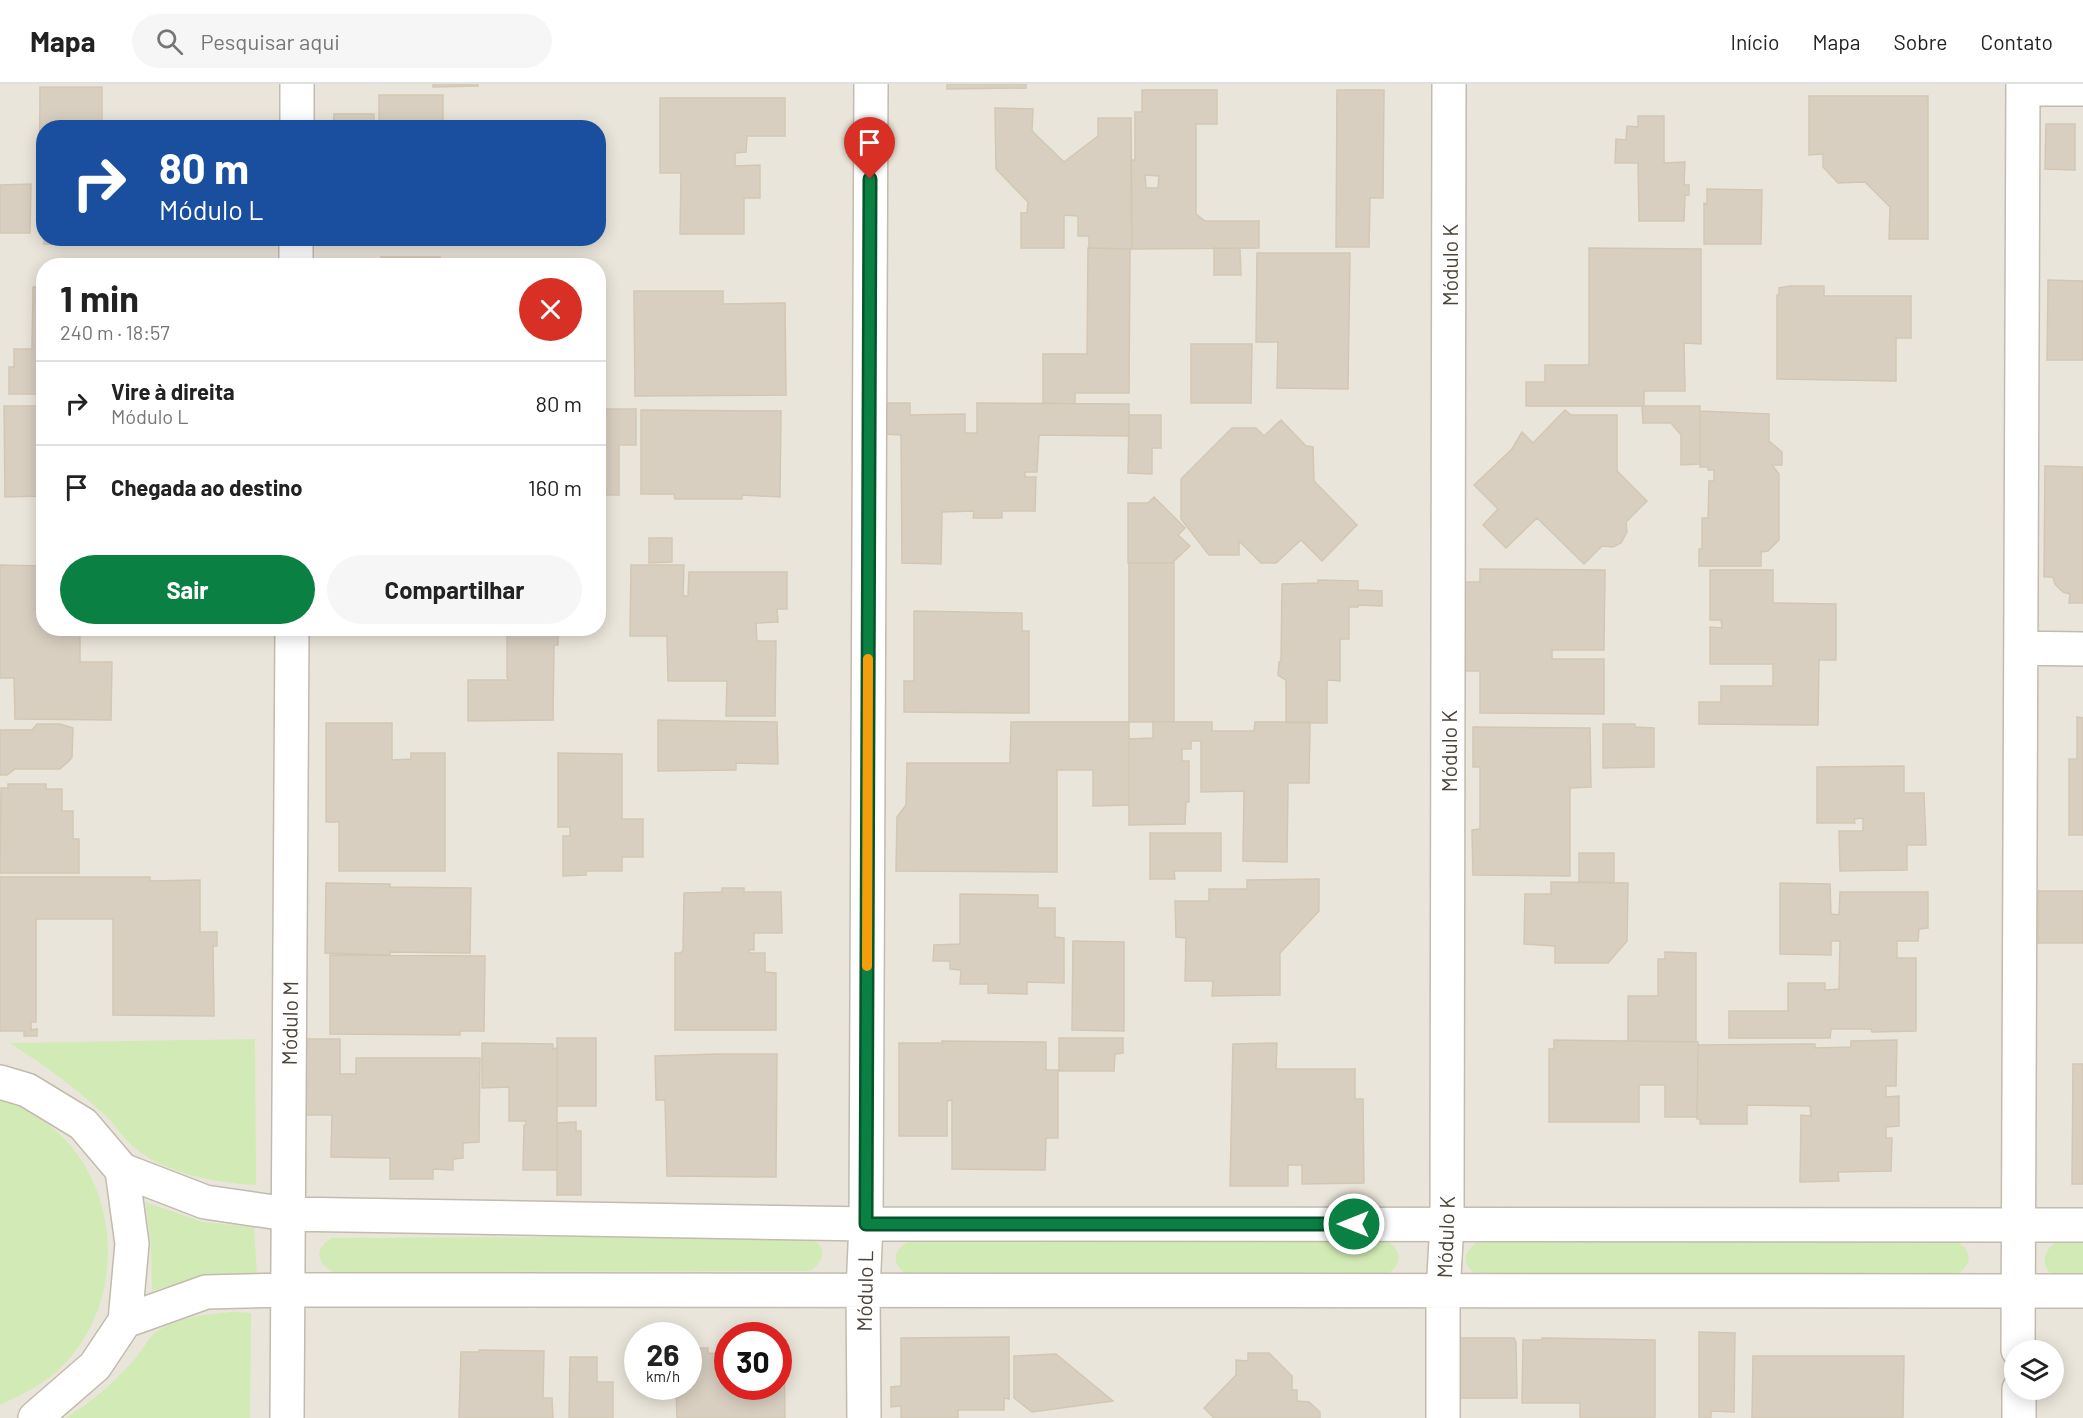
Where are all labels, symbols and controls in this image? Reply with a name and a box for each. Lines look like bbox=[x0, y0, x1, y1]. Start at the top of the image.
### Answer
search box bbox=[132, 14, 552, 68]
text: Mapa bbox=[30, 24, 96, 58]
icon: search bbox=[153, 25, 186, 58]
text: Pesquisar aqui bbox=[201, 28, 340, 54]
text: Início bbox=[1731, 29, 1779, 54]
text: Mapa bbox=[1812, 29, 1861, 54]
text: Sobre bbox=[1894, 29, 1947, 54]
text: Contato bbox=[1980, 29, 2053, 54]
pin bbox=[844, 117, 895, 179]
icon: arrive bbox=[853, 126, 886, 159]
text: 80 m bbox=[159, 142, 249, 192]
icon: right bbox=[60, 144, 138, 222]
text: Módulo L bbox=[159, 193, 264, 225]
street label: Módulo K bbox=[1437, 224, 1462, 306]
text: 1 min bbox=[60, 276, 139, 319]
button: close bbox=[519, 278, 582, 341]
text: 240 m · 18:57 bbox=[60, 320, 170, 344]
text: Vire à direita bbox=[111, 378, 235, 404]
icon: right bbox=[60, 387, 93, 420]
text: 80 m bbox=[536, 390, 582, 416]
text: Módulo L bbox=[111, 404, 189, 428]
icon: arrive bbox=[60, 471, 93, 504]
text: Chegada ao destino bbox=[111, 474, 302, 500]
text: 160 m bbox=[528, 474, 582, 500]
button: Sair bbox=[60, 555, 315, 624]
button: Compartilhar bbox=[327, 555, 582, 624]
street label: Módulo K bbox=[1436, 710, 1461, 792]
street label: Módulo M bbox=[276, 981, 302, 1065]
position arrow bbox=[1322, 1192, 1386, 1256]
street label: Módulo K bbox=[1431, 1195, 1459, 1279]
street label: Módulo L bbox=[851, 1250, 877, 1332]
speed limit sign: 30 bbox=[714, 1322, 792, 1400]
text: 26 bbox=[647, 1336, 679, 1372]
map controls bbox=[2004, 1340, 2064, 1400]
button: layers bbox=[2004, 1340, 2064, 1400]
text: km/h bbox=[646, 1367, 680, 1385]

